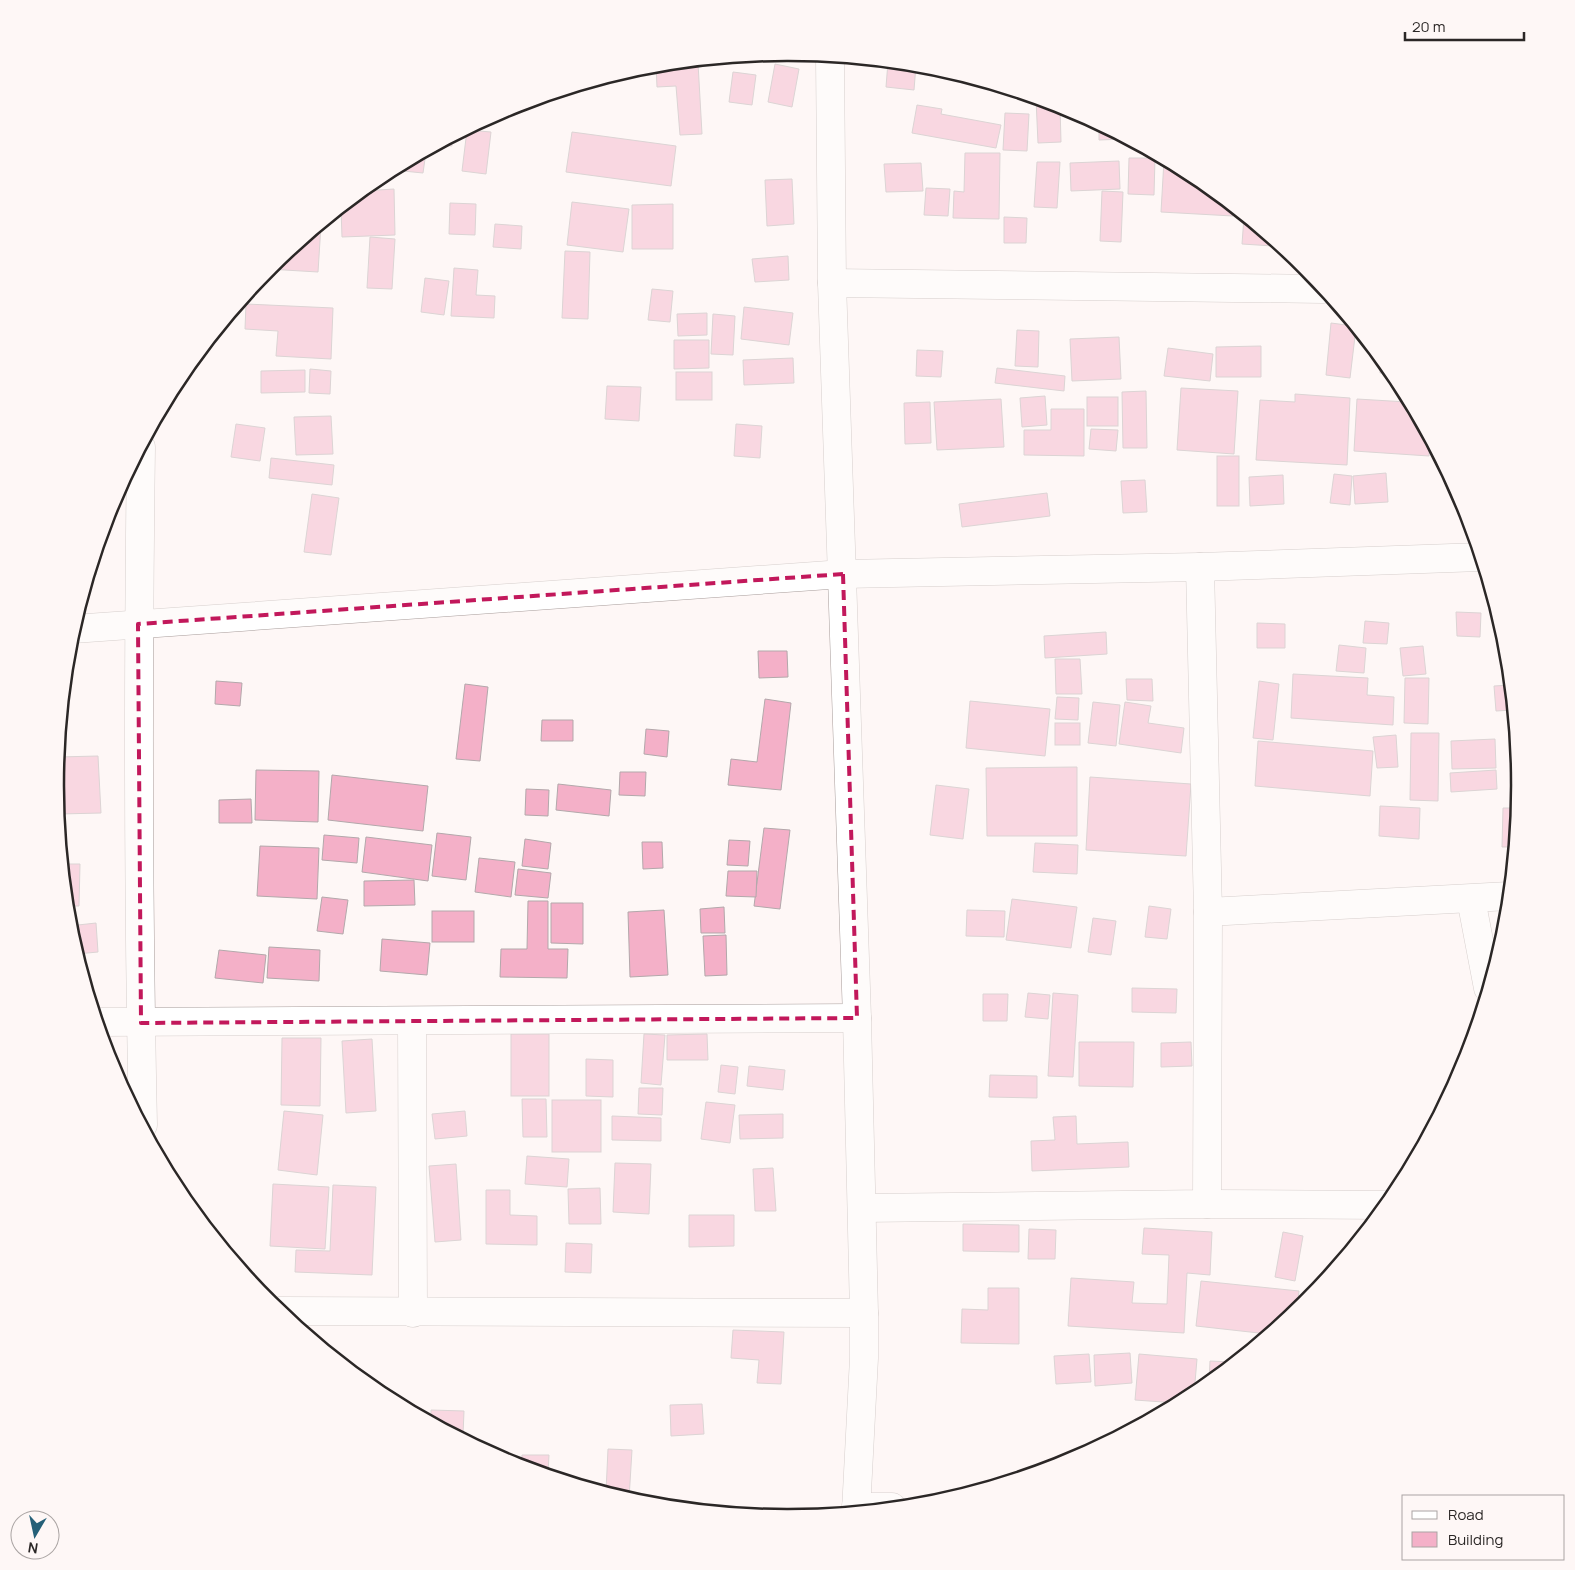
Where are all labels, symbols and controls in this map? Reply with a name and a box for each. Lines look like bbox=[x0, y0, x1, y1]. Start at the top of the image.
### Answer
scale bar bbox=[1405, 10, 1524, 42]
text: 20 m bbox=[1412, 16, 1445, 37]
legend bbox=[1402, 1495, 1565, 1560]
text: Road bbox=[1448, 1504, 1484, 1525]
north arrow bbox=[10, 1510, 60, 1560]
text: Building bbox=[1448, 1529, 1503, 1550]
text: N bbox=[26, 1538, 39, 1559]

